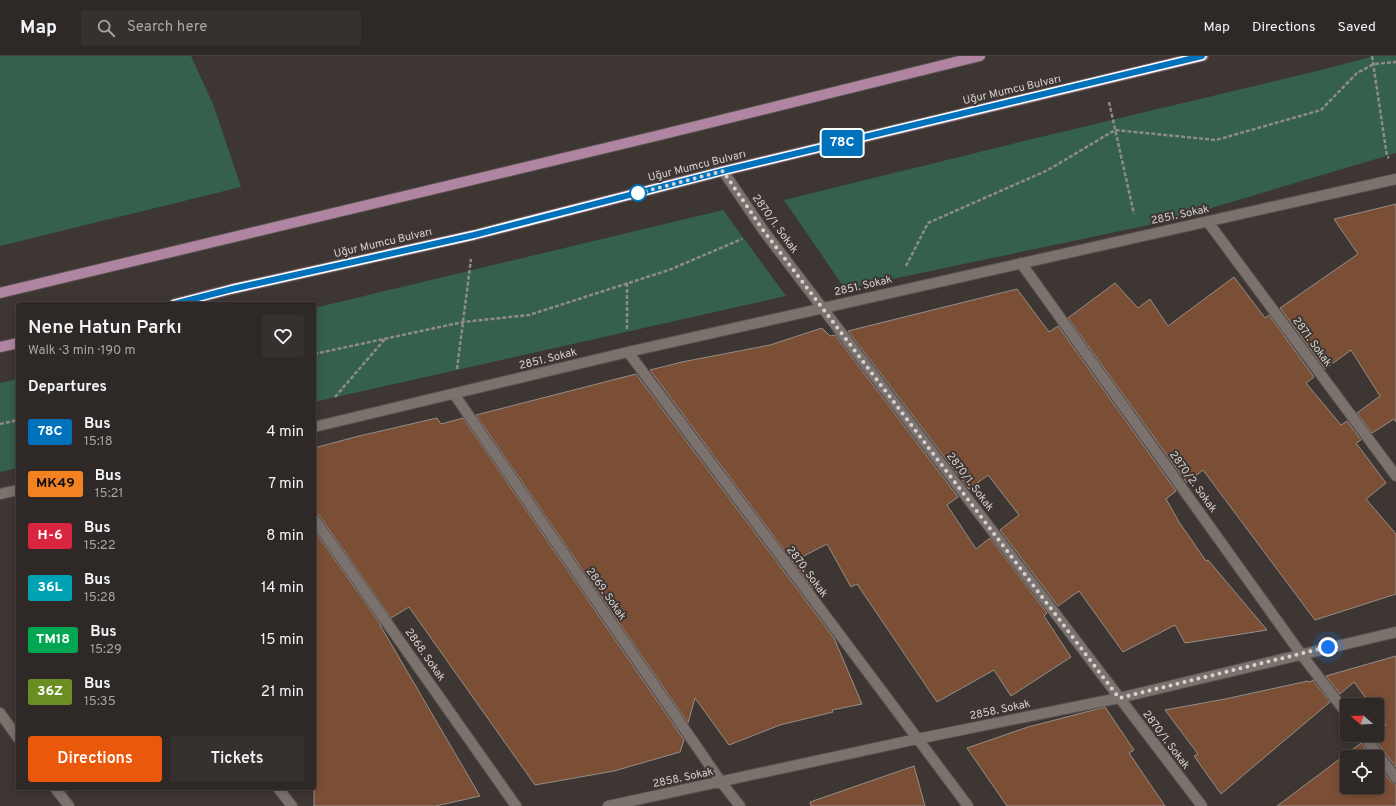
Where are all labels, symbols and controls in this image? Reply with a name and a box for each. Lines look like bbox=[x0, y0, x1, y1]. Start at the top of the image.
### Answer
search box bbox=[81, 10, 361, 46]
text: Map bbox=[20, 16, 57, 40]
icon: search bbox=[95, 17, 117, 39]
text: Search here bbox=[127, 18, 207, 37]
text: Map bbox=[1204, 19, 1230, 36]
text: Directions bbox=[1252, 19, 1316, 36]
text: Saved bbox=[1338, 19, 1376, 36]
street label: Uğur Mumcu Bulvarı bbox=[962, 72, 1062, 108]
line badge: 78C bbox=[819, 130, 865, 156]
text: 78C bbox=[830, 134, 854, 151]
street label: Uğur Mumcu Bulvarı bbox=[647, 147, 747, 185]
unlabelled marker bbox=[629, 184, 647, 202]
street label: 2870/1. Sokak bbox=[749, 192, 801, 257]
street label: 2851. Sokak bbox=[1150, 202, 1211, 228]
street label: Uğur Mumcu Bulvarı bbox=[333, 225, 433, 261]
street label: 2851. Sokak bbox=[833, 272, 894, 299]
street label: 2871. Sokak bbox=[1289, 314, 1335, 370]
button: heart bbox=[262, 315, 304, 357]
text: Nene Hatun Parkı bbox=[28, 316, 182, 340]
text: Walk · 3 min · 190 m bbox=[28, 343, 135, 359]
street label: 2851. Sokak bbox=[518, 345, 579, 373]
text: Departures bbox=[28, 378, 107, 397]
text: Bus bbox=[84, 415, 111, 434]
text: 78C bbox=[38, 423, 62, 440]
text: 4 min bbox=[266, 423, 304, 442]
text: 15:18 bbox=[84, 434, 113, 450]
street label: 2870/2. Sokak bbox=[1166, 448, 1220, 516]
street label: 2870/1. Sokak bbox=[943, 450, 997, 514]
text: Bus bbox=[95, 467, 121, 486]
text: MK49 bbox=[36, 475, 75, 492]
text: 7 min bbox=[268, 475, 304, 494]
text: 15:21 bbox=[95, 486, 123, 502]
text: Bus bbox=[84, 519, 111, 538]
text: H-6 bbox=[37, 527, 63, 544]
text: 8 min bbox=[266, 527, 304, 546]
text: 15:22 bbox=[84, 538, 116, 554]
street label: 2870. Sokak bbox=[783, 544, 831, 601]
street label: 2869. Sokak bbox=[583, 565, 629, 623]
text: Bus bbox=[84, 571, 111, 590]
text: 36L bbox=[38, 579, 62, 596]
text: 14 min bbox=[261, 579, 304, 598]
text: 15:28 bbox=[84, 590, 116, 606]
text: Bus bbox=[90, 623, 117, 642]
street label: 2868. Sokak bbox=[402, 626, 448, 684]
text: TM18 bbox=[36, 631, 70, 648]
text: 15 min bbox=[261, 631, 304, 650]
your location bbox=[1318, 637, 1338, 657]
text: 15:29 bbox=[90, 642, 122, 658]
text: Bus bbox=[84, 675, 111, 694]
text: 36Z bbox=[37, 683, 63, 700]
text: 21 min bbox=[261, 683, 304, 702]
text: 15:35 bbox=[84, 694, 116, 710]
street label: 2858. Sokak bbox=[968, 697, 1032, 723]
north arrow bbox=[1340, 698, 1384, 742]
map controls bbox=[1340, 698, 1384, 794]
street label: 2870/1. Sokak bbox=[1139, 708, 1193, 772]
button: Directions bbox=[28, 736, 162, 782]
button: Tickets bbox=[170, 736, 304, 782]
button: locate bbox=[1340, 750, 1384, 794]
street label: 2858. Sokak bbox=[651, 765, 715, 791]

